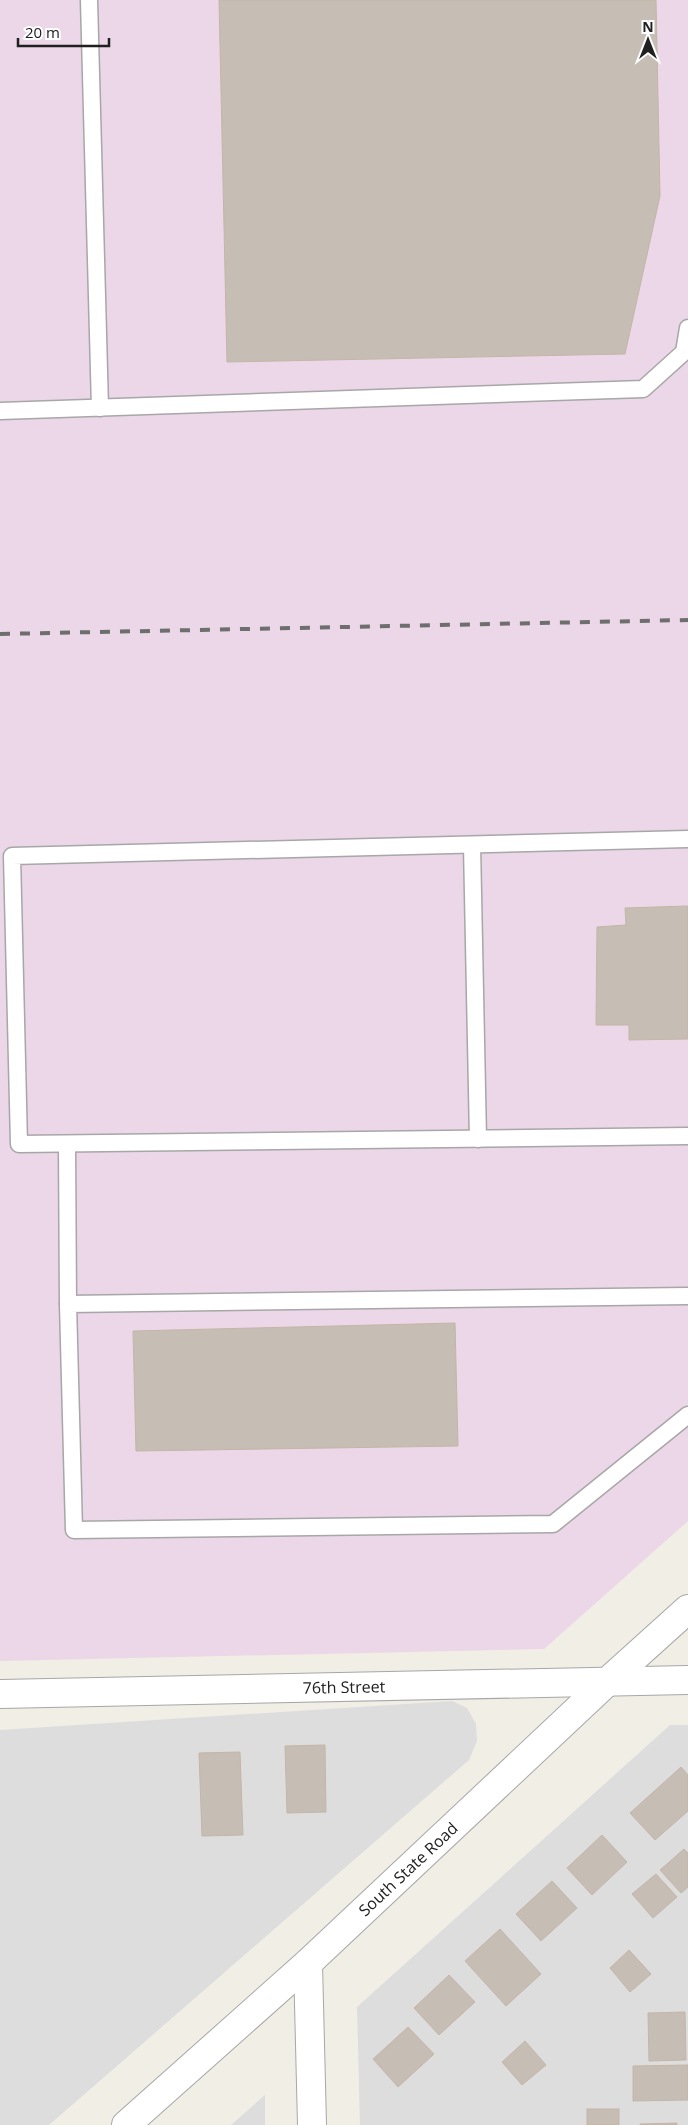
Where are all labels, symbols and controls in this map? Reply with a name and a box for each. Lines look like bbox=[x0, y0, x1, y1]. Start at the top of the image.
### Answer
scale bar bbox=[18, 15, 109, 47]
north arrow bbox=[623, 15, 673, 65]
text: N bbox=[642, 17, 654, 36]
text: 20 m bbox=[25, 22, 60, 42]
street label: 76th Street bbox=[302, 1675, 386, 1699]
street label: South State Road bbox=[354, 1817, 462, 1921]

